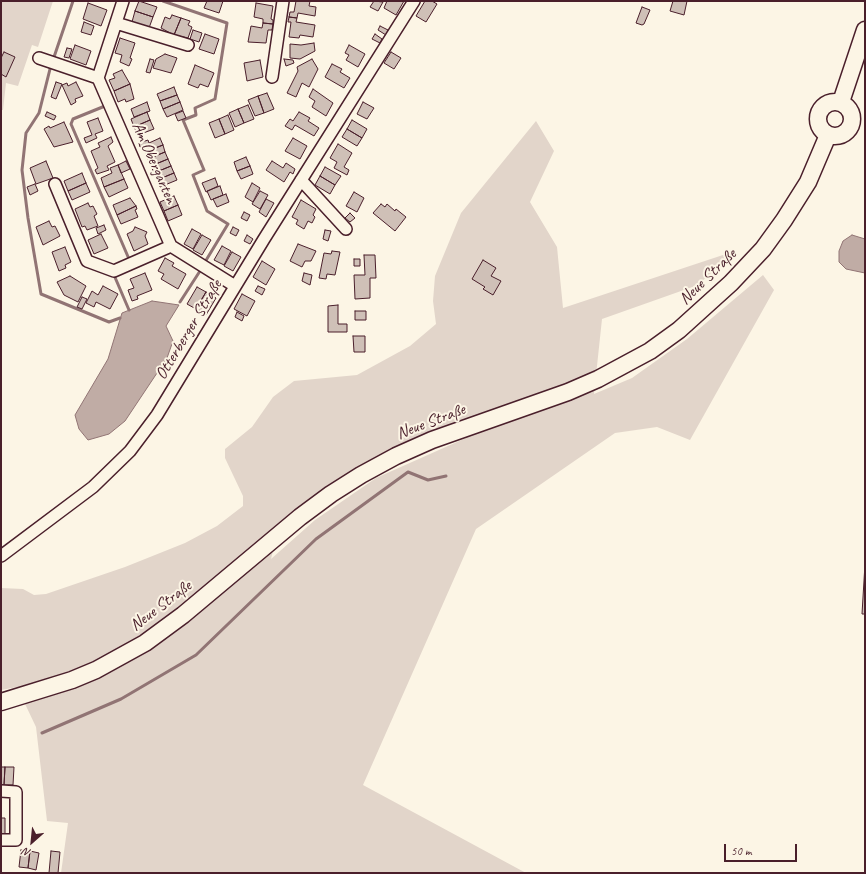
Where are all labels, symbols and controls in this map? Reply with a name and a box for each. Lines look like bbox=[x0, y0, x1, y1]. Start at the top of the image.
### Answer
street label: Am Obergarten bbox=[127, 119, 181, 207]
street label: Neue Straße bbox=[675, 245, 741, 309]
street label: Otterberger Straße bbox=[151, 276, 227, 384]
street label: Neue Straße bbox=[394, 400, 468, 444]
street label: Neue Straße bbox=[126, 576, 196, 636]
north arrow bbox=[12, 822, 52, 862]
scale bar bbox=[726, 836, 799, 862]
text: 50 m bbox=[731, 843, 751, 859]
text: N bbox=[20, 845, 33, 860]

